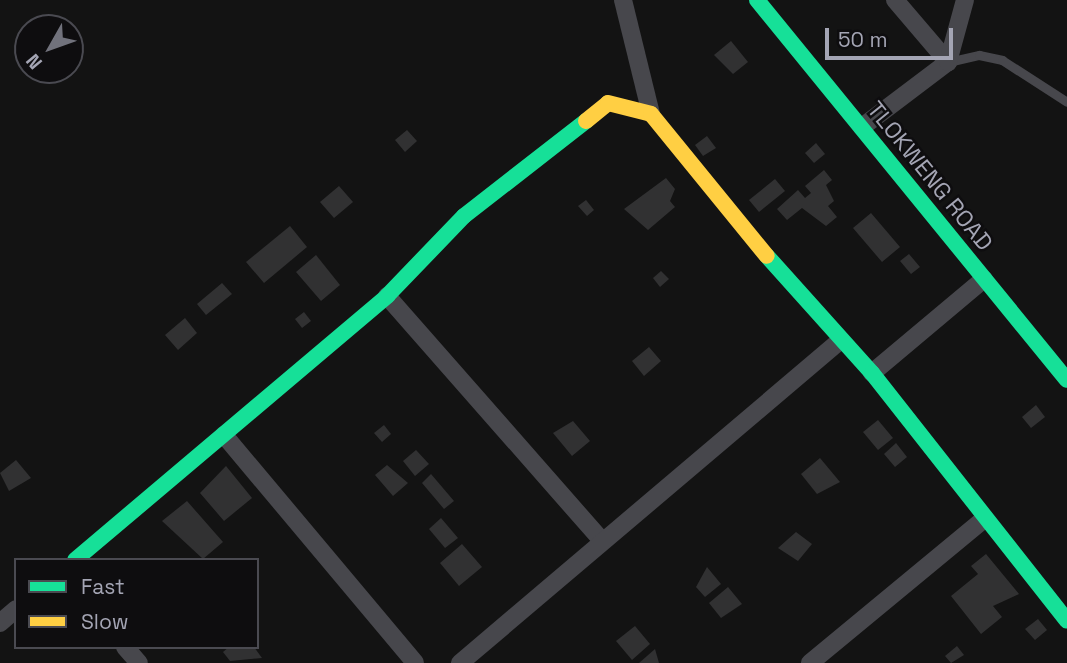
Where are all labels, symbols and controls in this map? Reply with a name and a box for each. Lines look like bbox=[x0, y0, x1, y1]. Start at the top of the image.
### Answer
north arrow bbox=[14, 14, 84, 84]
scale bar bbox=[829, 14, 957, 58]
text: 50 m bbox=[838, 26, 888, 53]
text: N bbox=[20, 49, 48, 74]
street label: TLOKWENG ROAD bbox=[861, 96, 999, 256]
legend bbox=[14, 558, 259, 649]
text: Fast bbox=[81, 573, 125, 600]
text: Slow bbox=[81, 608, 129, 635]

